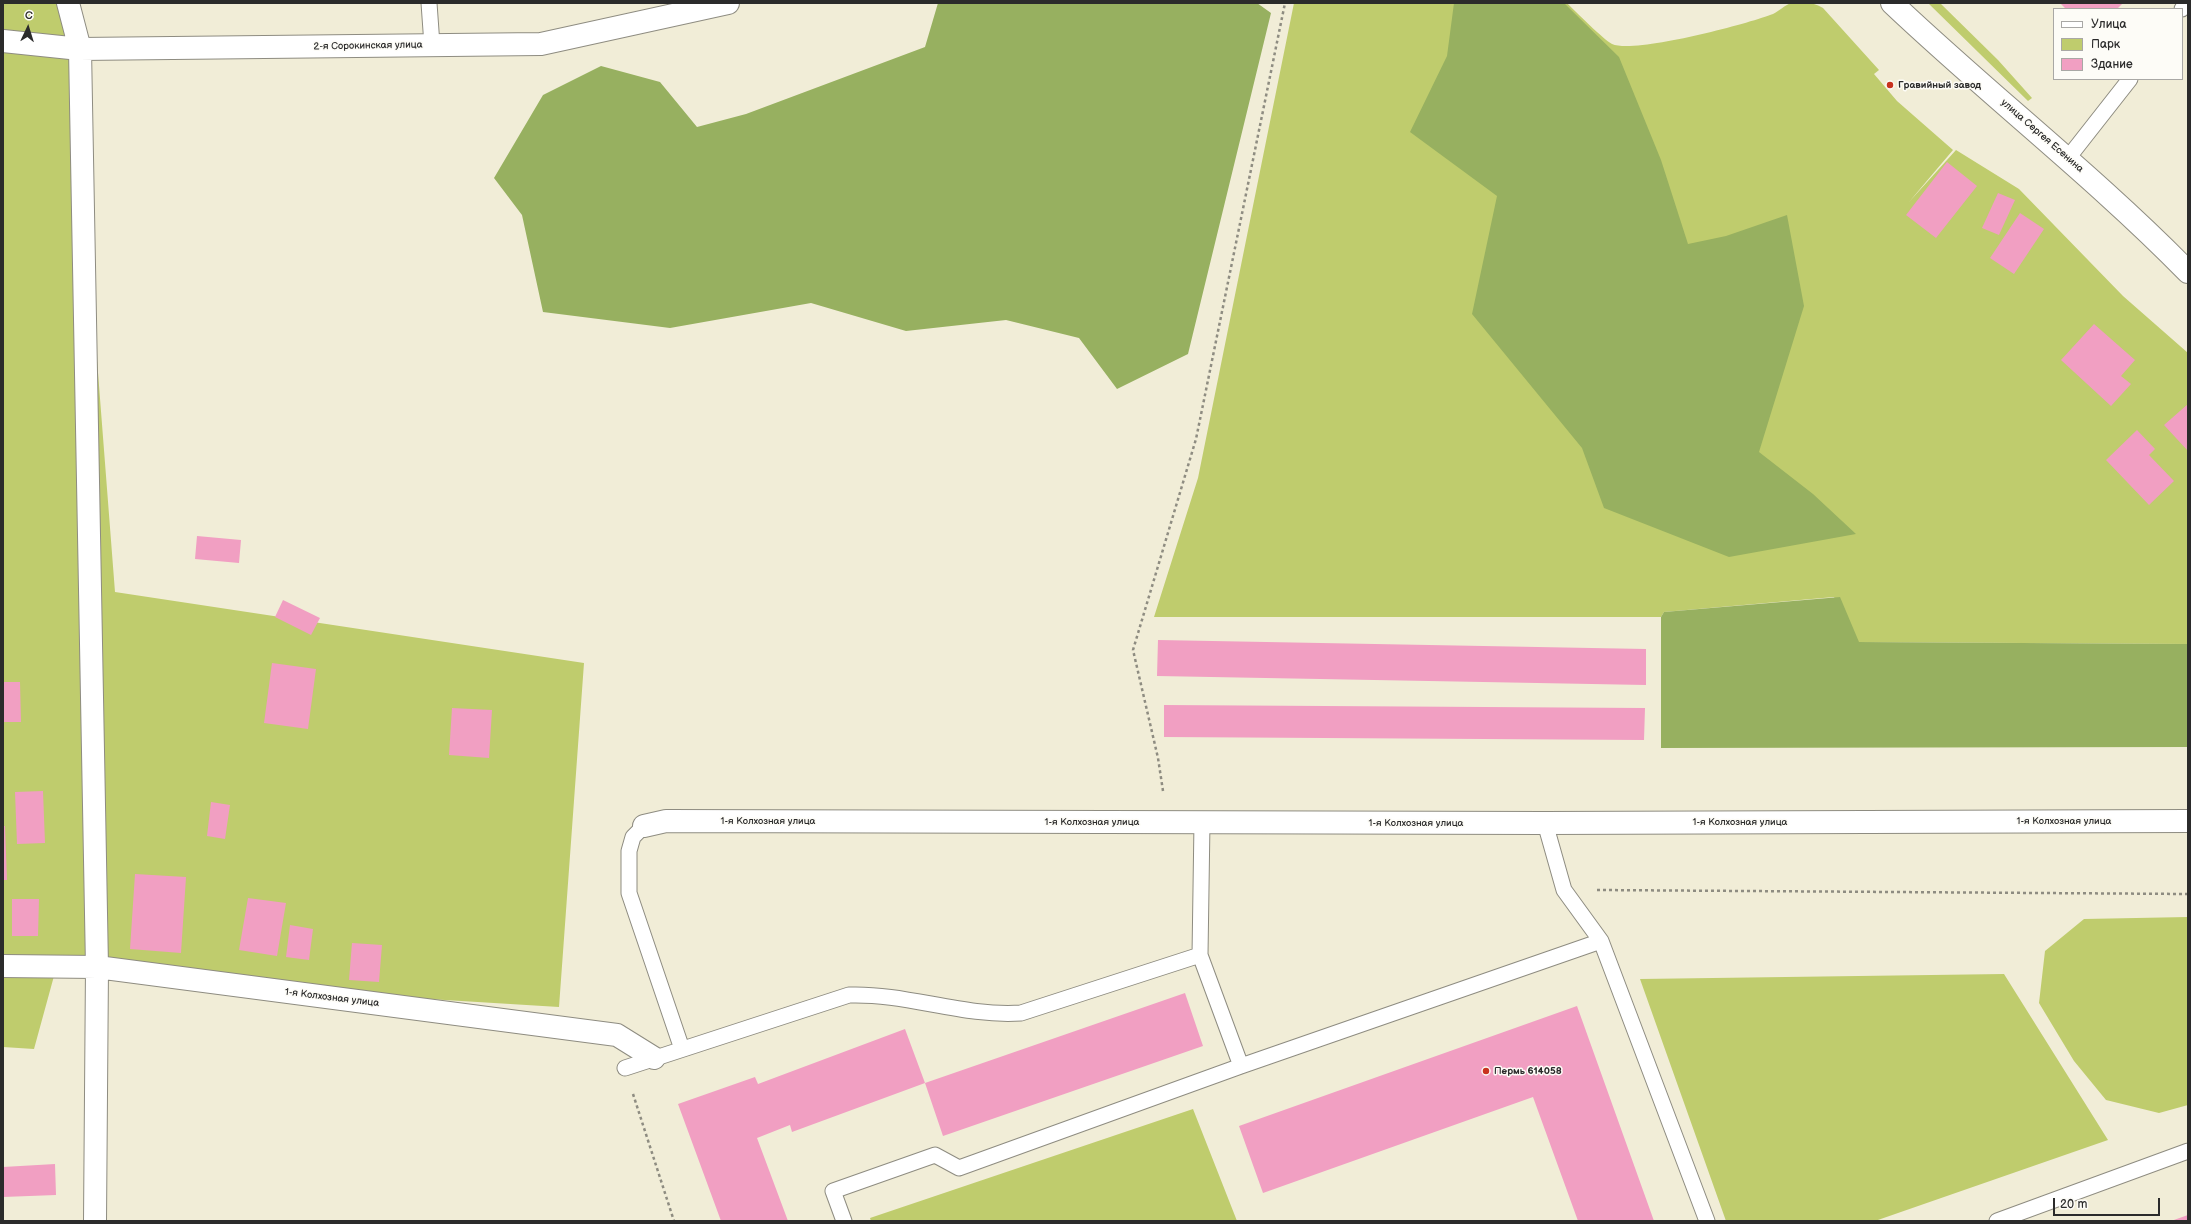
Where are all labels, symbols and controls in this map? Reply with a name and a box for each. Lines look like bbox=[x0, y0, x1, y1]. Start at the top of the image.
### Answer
north arrow bbox=[8, 8, 48, 48]
legend bbox=[2053, 8, 2183, 80]
text: С bbox=[25, 9, 33, 22]
text: Улица bbox=[2091, 17, 2127, 32]
text: Парк bbox=[2091, 37, 2120, 52]
street label: 2-я Сорокинская улица bbox=[313, 39, 423, 53]
text: Здание bbox=[2091, 57, 2133, 72]
place label: Гравийный завод bbox=[1898, 79, 1981, 91]
marker: Гравийный завод bbox=[1885, 80, 1895, 90]
street label: улица Сергея Есенина bbox=[1998, 97, 2086, 175]
street label: 1-я Колхозная улица bbox=[721, 815, 815, 827]
street label: 1-я Колхозная улица bbox=[2017, 815, 2111, 827]
street label: 1-я Колхозная улица bbox=[1045, 816, 1139, 828]
street label: 1-я Колхозная улица bbox=[1693, 816, 1787, 828]
street label: 1-я Колхозная улица bbox=[1369, 817, 1463, 829]
street label: 1-я Колхозная улица bbox=[284, 986, 380, 1010]
place label: Пермь 614058 bbox=[1494, 1065, 1562, 1077]
marker: Пермь 614058 bbox=[1481, 1066, 1491, 1076]
scale bar bbox=[2055, 1190, 2162, 1216]
text: 20 m bbox=[2060, 1197, 2087, 1212]

